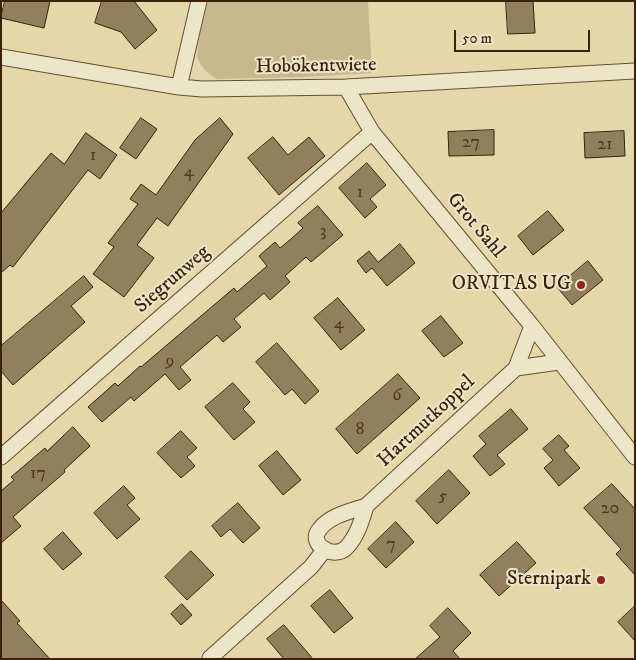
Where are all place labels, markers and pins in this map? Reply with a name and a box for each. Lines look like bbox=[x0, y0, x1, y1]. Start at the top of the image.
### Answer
place label: ORVITAS UG bbox=[452, 273, 571, 297]
marker: ORVITAS UG bbox=[575, 279, 587, 291]
place label: Sternipark bbox=[507, 568, 591, 592]
marker: Sternipark bbox=[595, 574, 607, 586]

